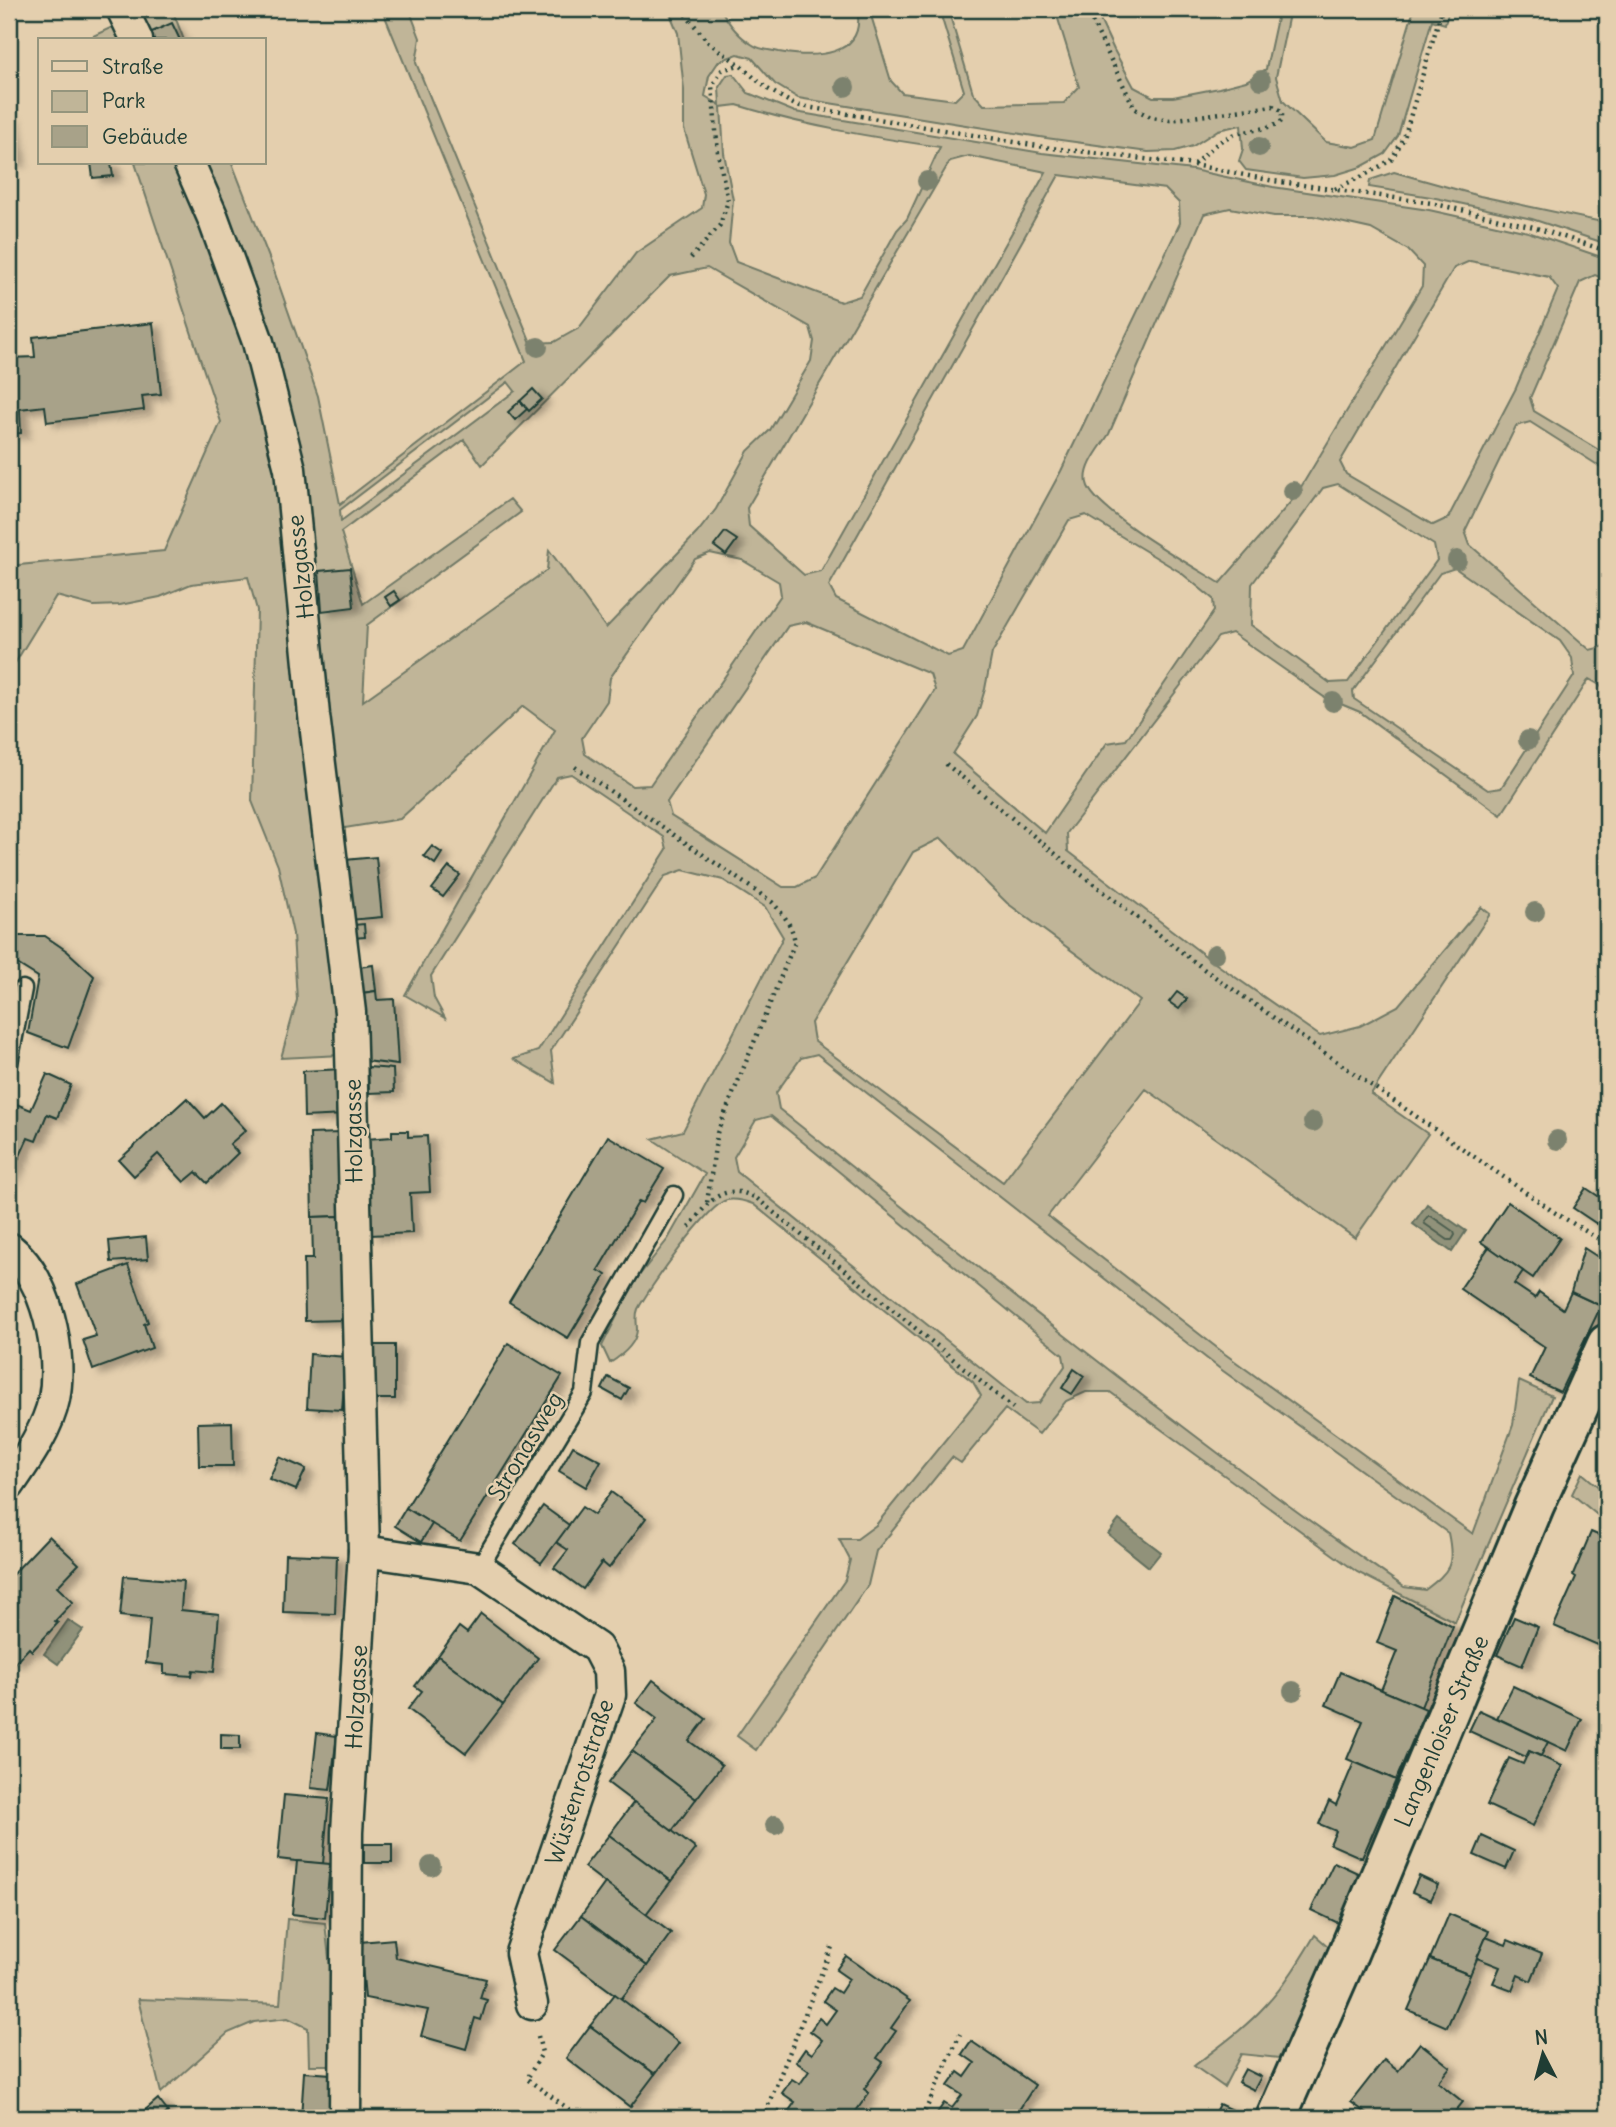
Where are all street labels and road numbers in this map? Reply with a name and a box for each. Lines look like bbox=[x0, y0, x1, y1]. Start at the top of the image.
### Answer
street label: Holzgasse bbox=[280, 513, 320, 621]
street label: Holzgasse bbox=[338, 1078, 368, 1184]
street label: Stronasweg bbox=[481, 1386, 569, 1506]
street label: Langenloiser Straße bbox=[1387, 1631, 1495, 1831]
street label: Holzgasse bbox=[339, 1644, 373, 1750]
street label: Wüstenrotstraße bbox=[539, 1695, 619, 1869]

